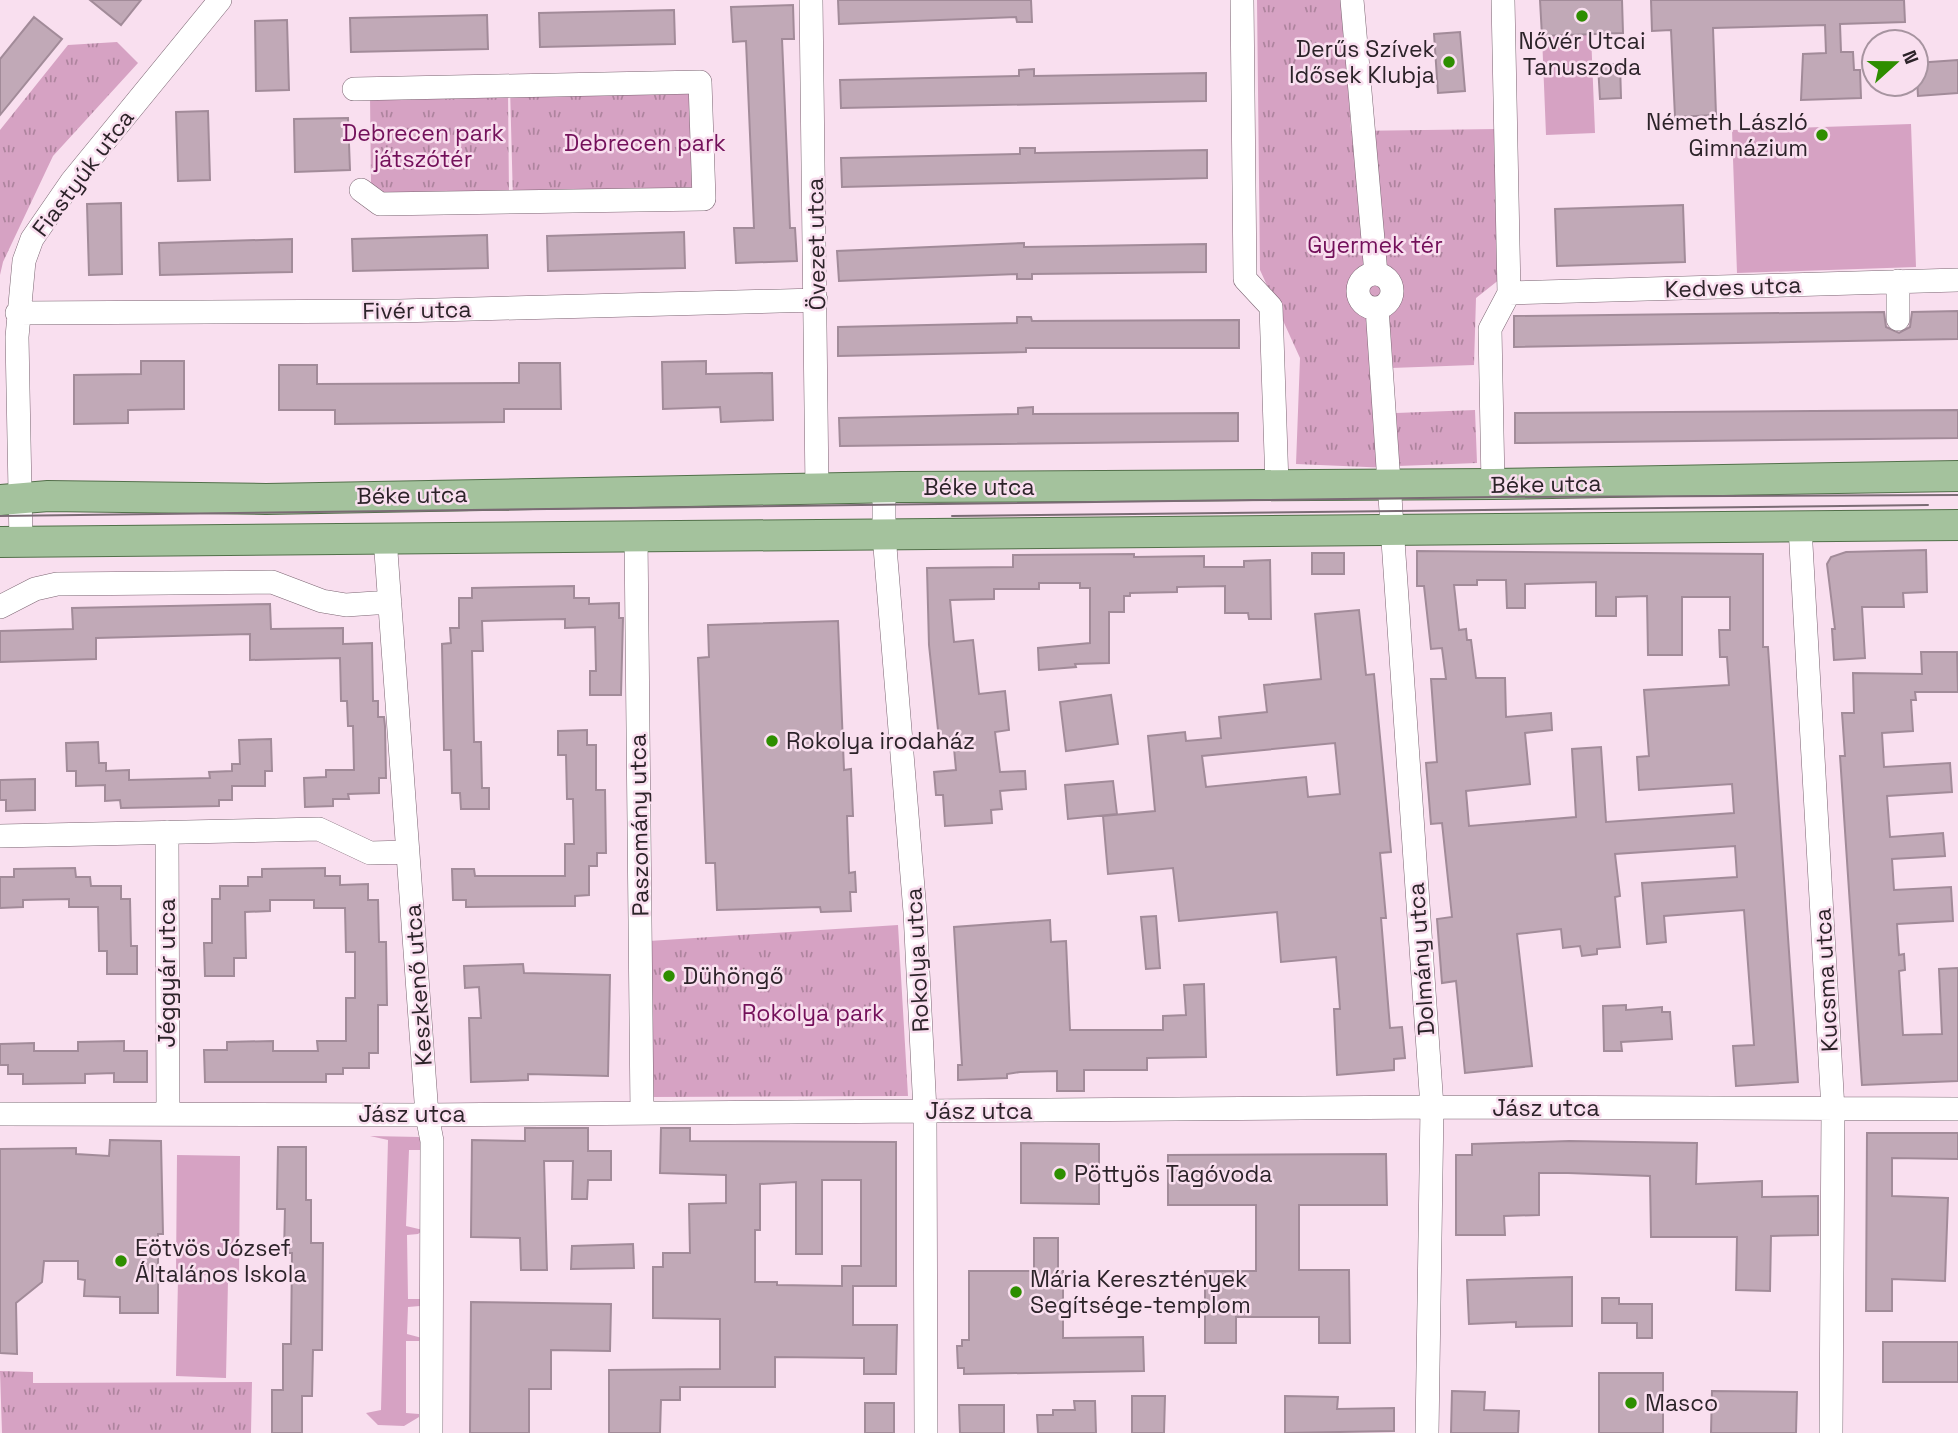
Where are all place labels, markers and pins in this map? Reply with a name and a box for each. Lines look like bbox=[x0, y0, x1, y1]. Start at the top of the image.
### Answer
marker: Nővér Utcai Tanuszoda bbox=[1574, 8, 1590, 24]
place label: Nővér Utcai Tanuszoda bbox=[1518, 26, 1646, 82]
place label: Derűs Szívek Idősek Klubja bbox=[1289, 34, 1435, 90]
marker: Derűs Szívek Idősek Klubja bbox=[1441, 54, 1457, 70]
place label: Németh László Gimnázium bbox=[1646, 107, 1808, 163]
marker: Németh László Gimnázium bbox=[1814, 127, 1830, 143]
place label: Rokolya irodaház bbox=[786, 726, 975, 756]
marker: Rokolya irodaház bbox=[764, 733, 780, 749]
place label: Dühöngő bbox=[683, 961, 784, 991]
marker: Dühöngő bbox=[661, 968, 677, 984]
place label: Pöttyös Tagóvoda bbox=[1074, 1159, 1273, 1189]
marker: Pöttyös Tagóvoda bbox=[1052, 1166, 1068, 1182]
place label: Eötvös József Általános Iskola bbox=[135, 1233, 307, 1289]
marker: Eötvös József Általános Iskola bbox=[113, 1253, 129, 1269]
place label: Mária Keresztények Segítsége-templom bbox=[1030, 1264, 1251, 1320]
marker: Mária Keresztények Segítsége-templom bbox=[1008, 1284, 1024, 1300]
place label: Masco bbox=[1645, 1388, 1718, 1418]
marker: Masco bbox=[1623, 1395, 1639, 1411]

